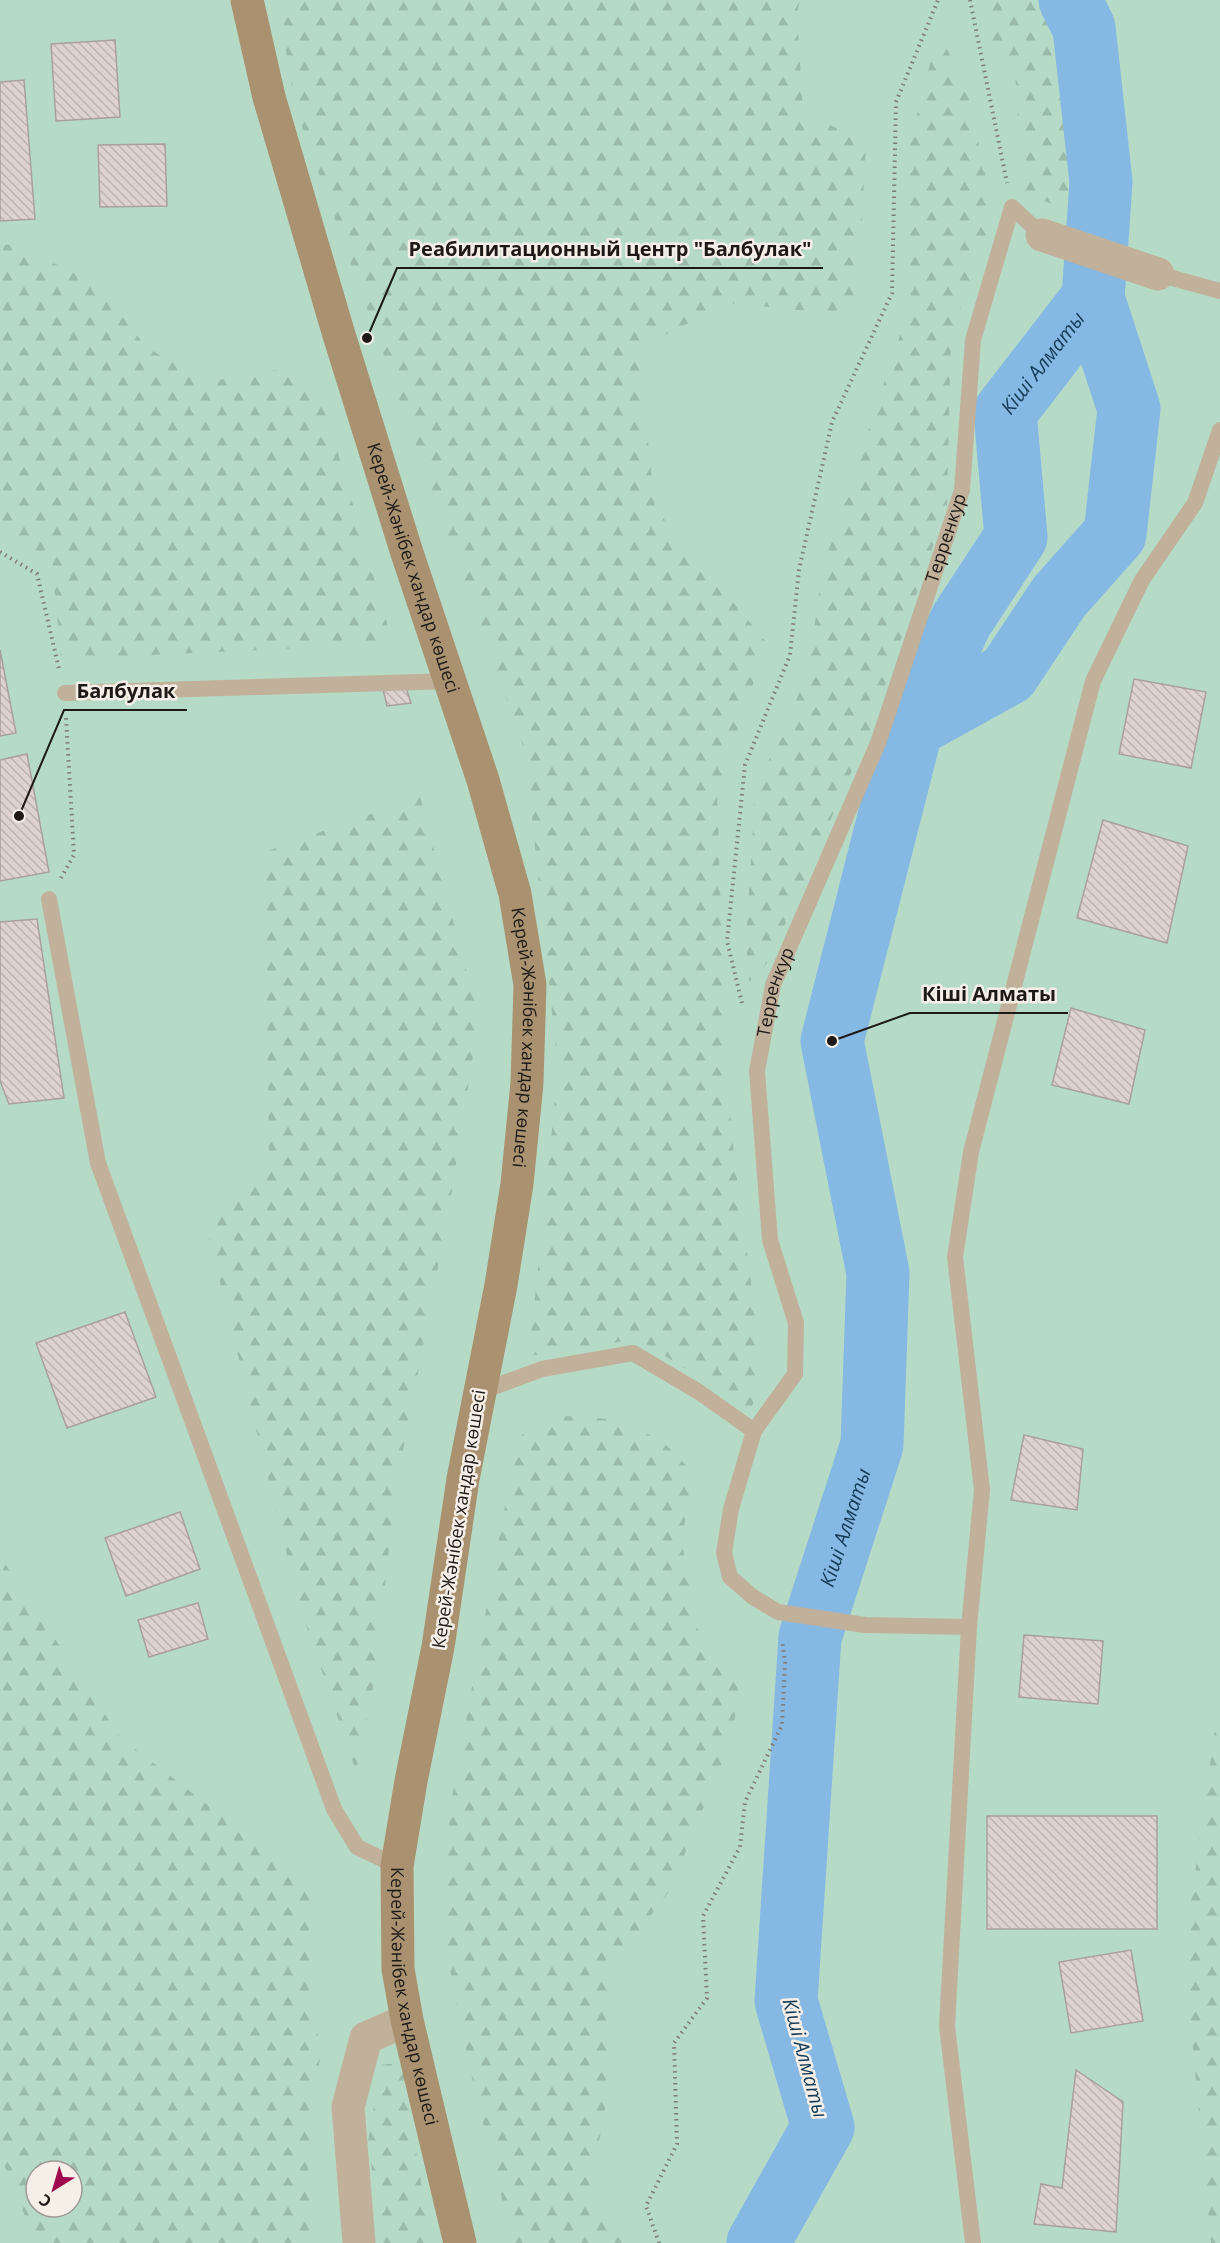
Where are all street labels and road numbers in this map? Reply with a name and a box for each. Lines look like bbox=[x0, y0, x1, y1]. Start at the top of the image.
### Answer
street label: Керей-Жәнібек хандар көшесі bbox=[362, 440, 466, 696]
street label: Терренкур bbox=[919, 490, 971, 586]
street label: Керей-Жәнібек хандар көшесі bbox=[506, 905, 543, 1169]
street label: Терренкур bbox=[751, 943, 799, 1039]
street label: Керей-Жәнібек хандар көшесі bbox=[426, 1388, 490, 1650]
street label: Керей-Жәнібек хандар көшесі bbox=[386, 1867, 445, 2128]

